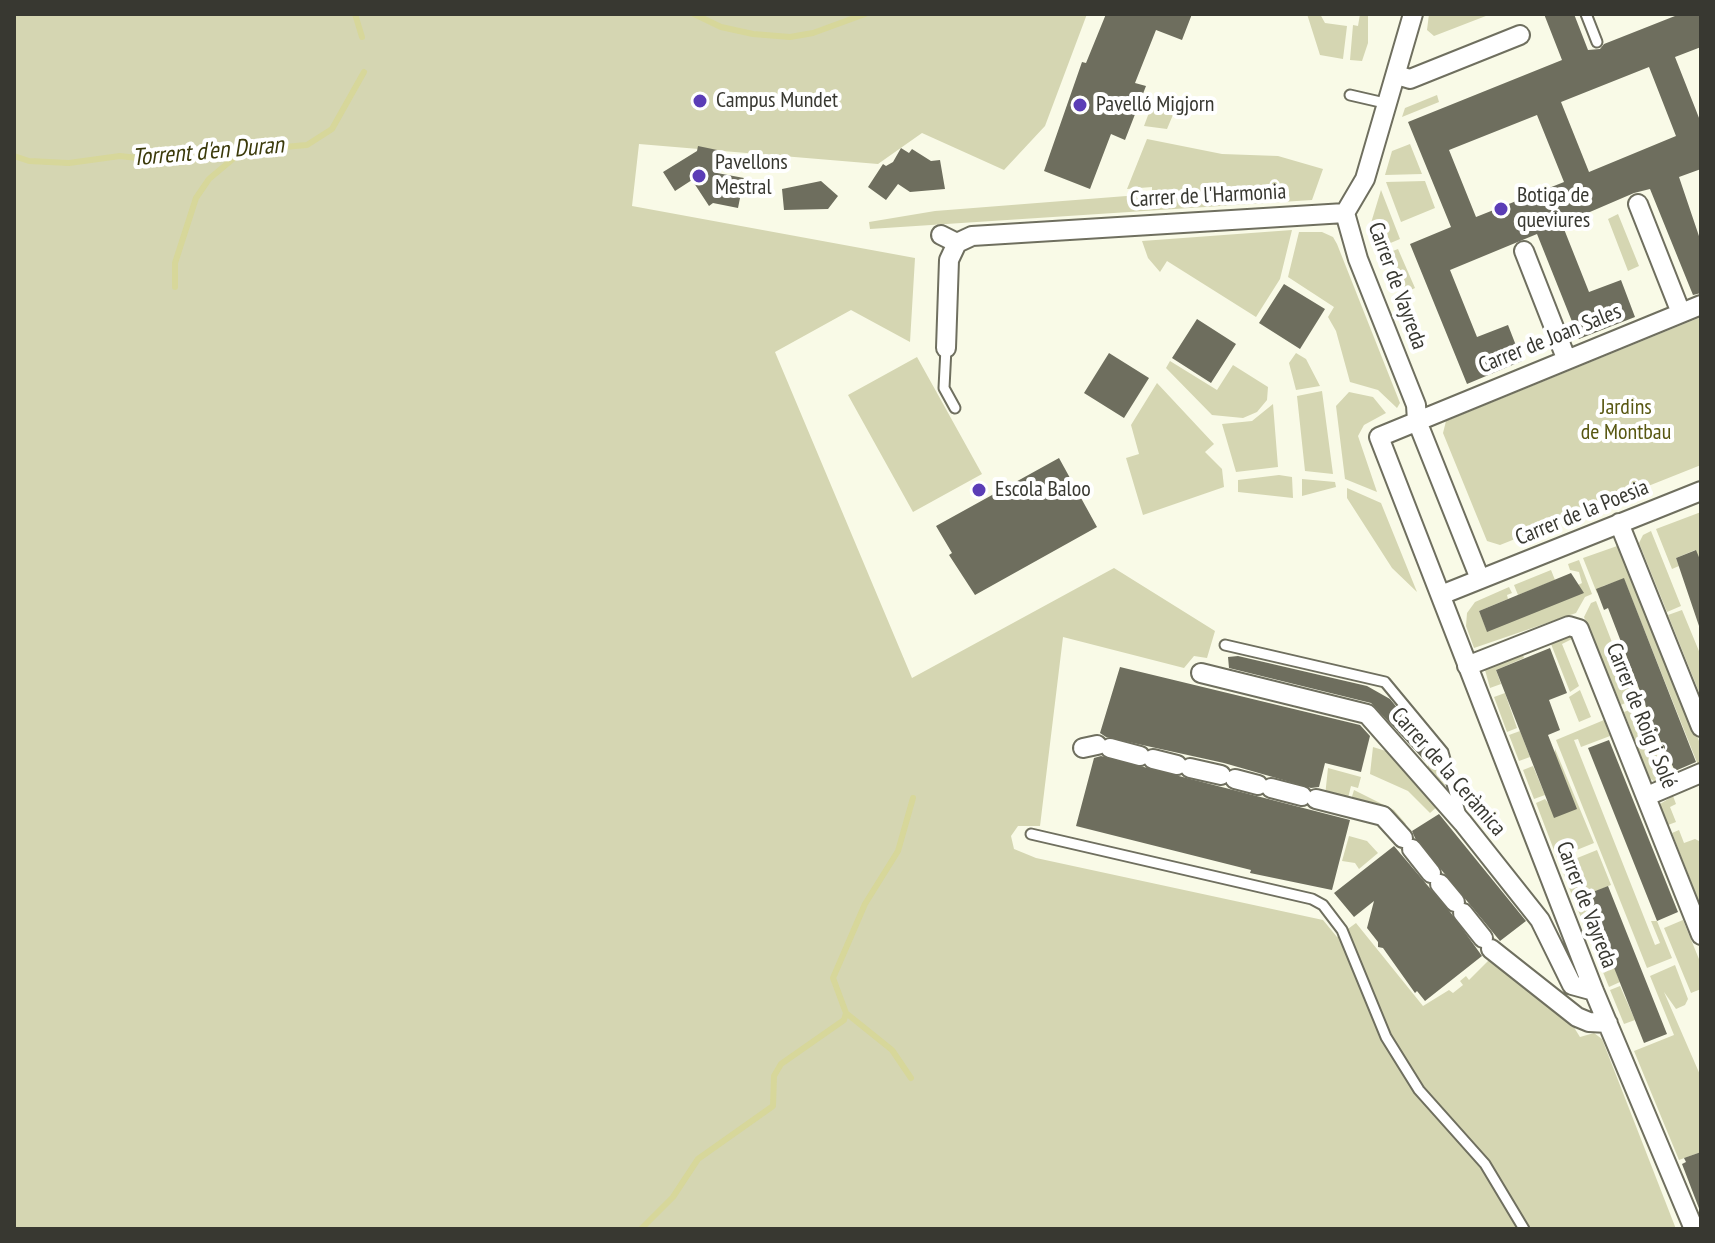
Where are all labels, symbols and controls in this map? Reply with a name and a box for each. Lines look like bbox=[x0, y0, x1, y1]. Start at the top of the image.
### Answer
place label: Campus Mundet bbox=[716, 88, 838, 114]
marker: Campus Mundet bbox=[691, 92, 709, 110]
place label: Pavelló Migjorn bbox=[1096, 92, 1214, 118]
marker: Pavelló Migjorn bbox=[1071, 96, 1089, 114]
water label: Torrent d'en Duran bbox=[131, 131, 285, 173]
place label: Pavellons Mestral bbox=[715, 150, 788, 202]
marker: Pavellons Mestral bbox=[690, 167, 708, 185]
street label: Carrer de l'Harmonia bbox=[1129, 179, 1287, 213]
place label: Botiga de queviures bbox=[1517, 183, 1590, 234]
marker: Botiga de queviures bbox=[1492, 200, 1510, 218]
street label: Carrer de Vayreda bbox=[1362, 219, 1432, 353]
street label: Carrer de Joan Sales bbox=[1475, 298, 1625, 380]
park label: Jardins de Montbau bbox=[1581, 395, 1671, 446]
street label: Carrer de la Poesia bbox=[1512, 474, 1652, 552]
place label: Escola Baloo bbox=[995, 477, 1091, 503]
marker: Escola Baloo bbox=[970, 481, 988, 499]
street label: Carrer de Roig i Solé bbox=[1600, 639, 1682, 793]
street label: Carrer de la Ceràmica bbox=[1385, 702, 1511, 842]
street label: Carrer de Vayreda bbox=[1550, 838, 1622, 972]

